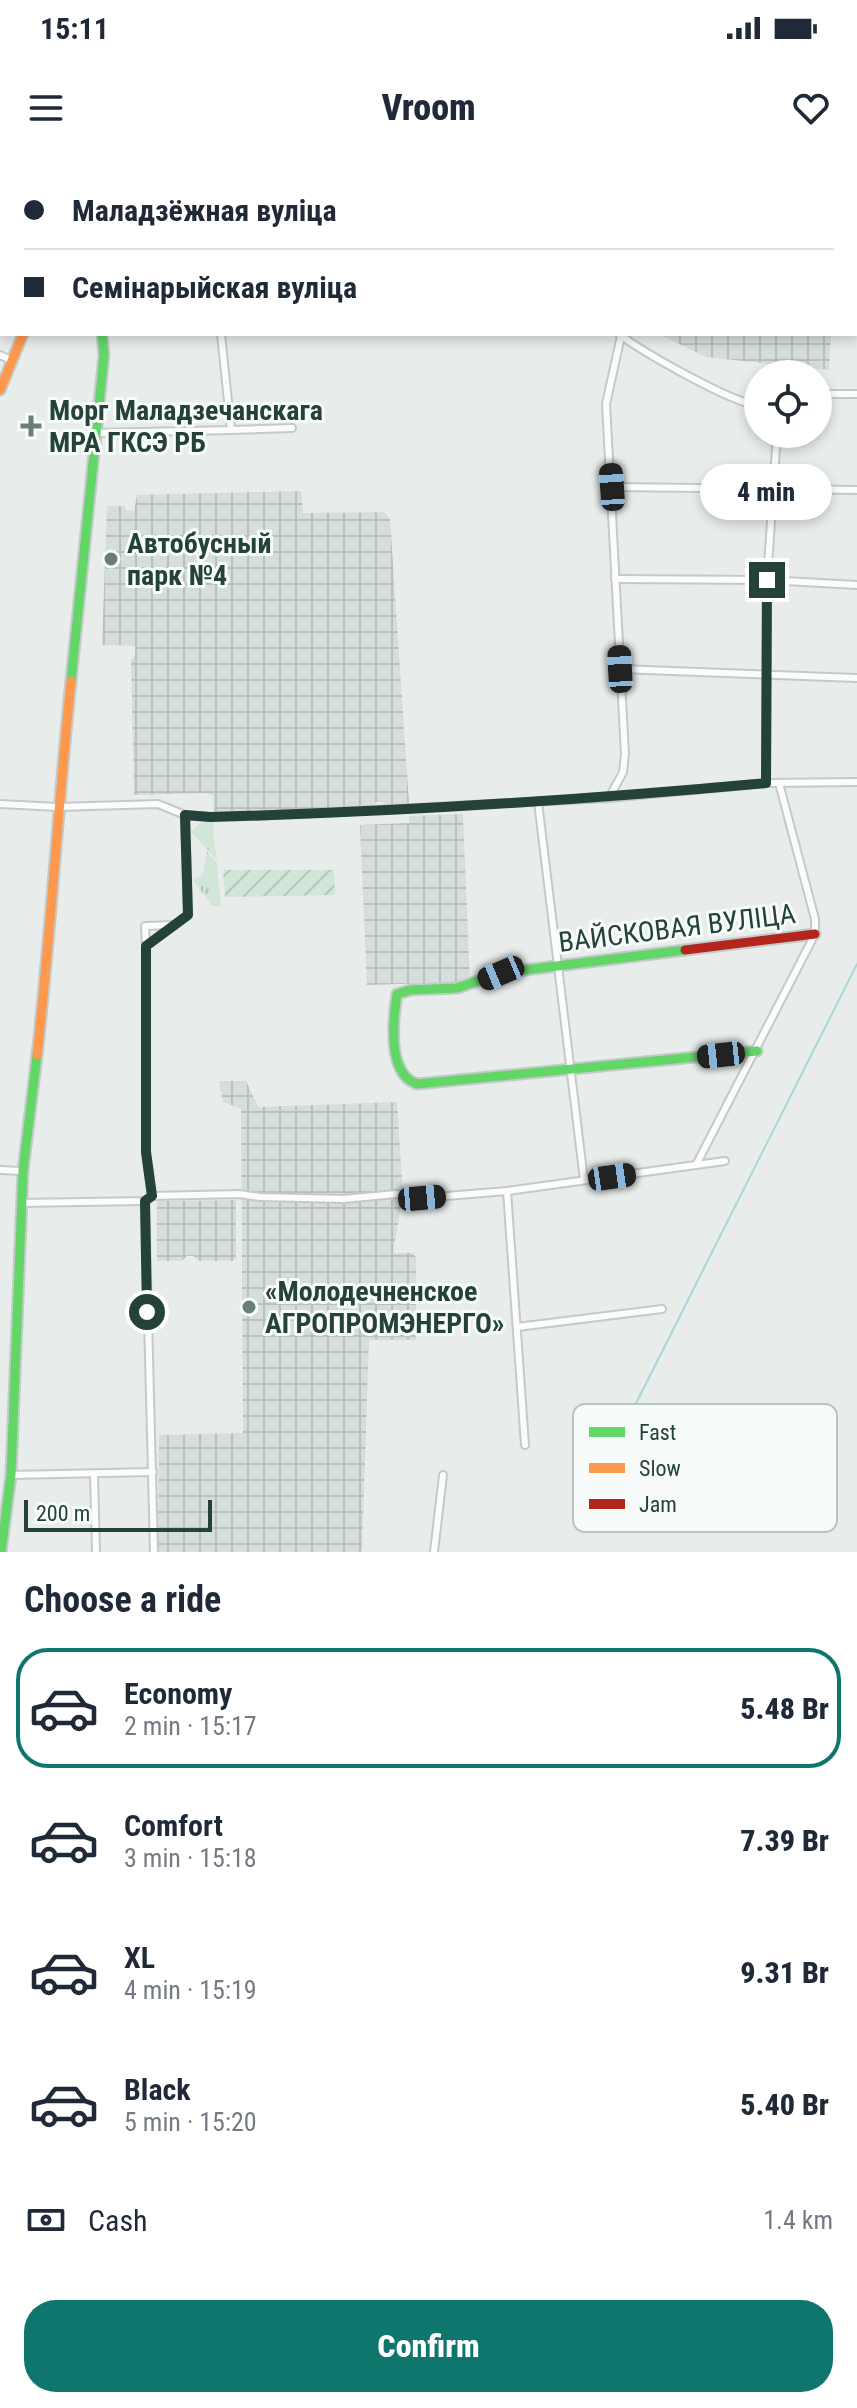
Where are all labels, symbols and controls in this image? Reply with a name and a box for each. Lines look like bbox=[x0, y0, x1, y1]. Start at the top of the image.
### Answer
text: 15:11 bbox=[40, 11, 109, 46]
icon: menu bbox=[24, 86, 68, 130]
icon: heart bbox=[789, 86, 833, 130]
text: Vroom bbox=[381, 87, 476, 129]
text: Маладзёжная вуліца bbox=[72, 193, 337, 228]
text: Семінарыйская вуліца bbox=[72, 270, 357, 305]
map controls bbox=[744, 360, 832, 448]
button: locate bbox=[744, 360, 832, 448]
place label: Морг Маладзечанскага МРА ГКСЭ РБ bbox=[49, 394, 323, 459]
marker: Морг Маладзечанскага МРА ГКСЭ РБ bbox=[20, 415, 42, 437]
car bbox=[598, 462, 626, 512]
callout: 4 min bbox=[701, 464, 833, 520]
text: 4 min bbox=[737, 477, 795, 507]
place label: Автобусный парк №4 bbox=[127, 527, 271, 592]
marker: Автобусный парк №4 bbox=[102, 550, 120, 568]
route end bbox=[749, 562, 785, 598]
car bbox=[607, 644, 633, 694]
street label: ВАЙСКОВАЯ ВУЛІЦА bbox=[557, 897, 797, 959]
car bbox=[474, 953, 528, 993]
car bbox=[696, 1041, 746, 1069]
car bbox=[587, 1162, 637, 1192]
car bbox=[397, 1184, 447, 1212]
place label: «Молодечненское АГРОПРОМЭНЕРГО» bbox=[265, 1275, 504, 1340]
route start bbox=[129, 1294, 165, 1330]
marker: «Молодечненское АГРОПРОМЭНЕРГО» bbox=[240, 1298, 258, 1316]
legend bbox=[573, 1404, 837, 1532]
text: Fast bbox=[639, 1420, 676, 1445]
text: Slow bbox=[639, 1456, 681, 1481]
text: Jam bbox=[639, 1492, 677, 1517]
scale bar bbox=[24, 1496, 212, 1532]
text: 200 m bbox=[36, 1501, 90, 1526]
text: Choose a ride bbox=[24, 1579, 221, 1621]
icon: car bbox=[28, 1672, 100, 1744]
text: Economy bbox=[124, 1676, 232, 1711]
text: 5.48 Br bbox=[740, 1691, 829, 1726]
text: 2 min · 15:17 bbox=[124, 1711, 257, 1741]
icon: car bbox=[28, 1804, 100, 1876]
text: Comfort bbox=[124, 1808, 223, 1843]
text: 7.39 Br bbox=[740, 1823, 829, 1858]
text: 3 min · 15:18 bbox=[124, 1843, 257, 1873]
icon: car bbox=[28, 1936, 100, 2008]
text: XL bbox=[124, 1940, 155, 1975]
text: 9.31 Br bbox=[740, 1955, 829, 1990]
text: 4 min · 15:19 bbox=[124, 1975, 257, 2005]
icon: car bbox=[28, 2068, 100, 2140]
text: Black bbox=[124, 2072, 191, 2107]
text: 5.40 Br bbox=[740, 2087, 829, 2122]
text: 5 min · 15:20 bbox=[124, 2107, 257, 2137]
icon: cash bbox=[24, 2198, 68, 2242]
text: Cash bbox=[88, 2203, 148, 2238]
text: 1.4 km bbox=[763, 2205, 833, 2235]
button: Confirm bbox=[24, 2300, 833, 2392]

